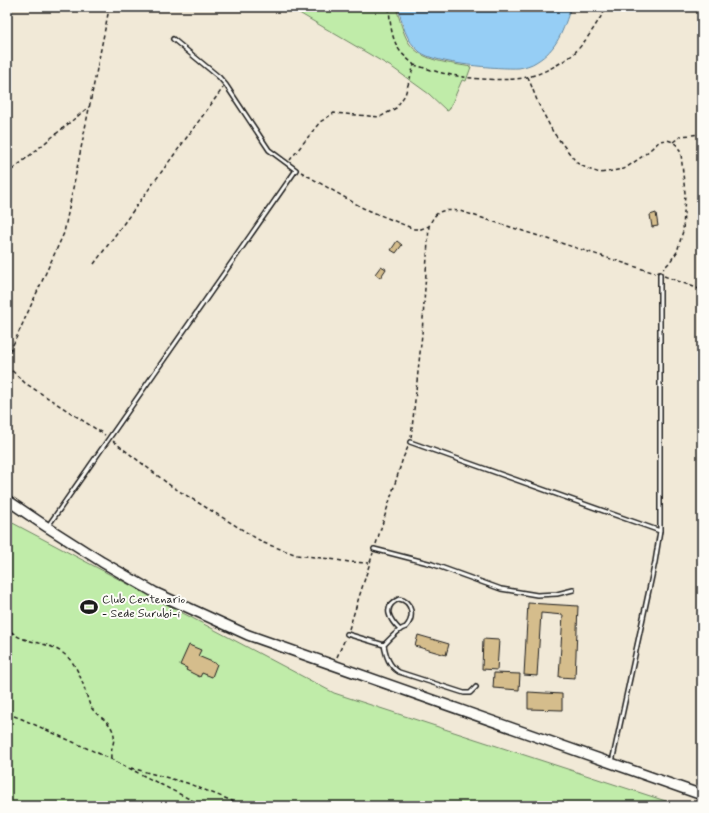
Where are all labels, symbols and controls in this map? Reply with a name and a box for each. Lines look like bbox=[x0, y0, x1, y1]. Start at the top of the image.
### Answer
place label: Club Centenario - Sede Surubi-i bbox=[102, 592, 185, 622]
sports icon: Club Centenario - Sede Surubi-i bbox=[79, 597, 99, 617]

